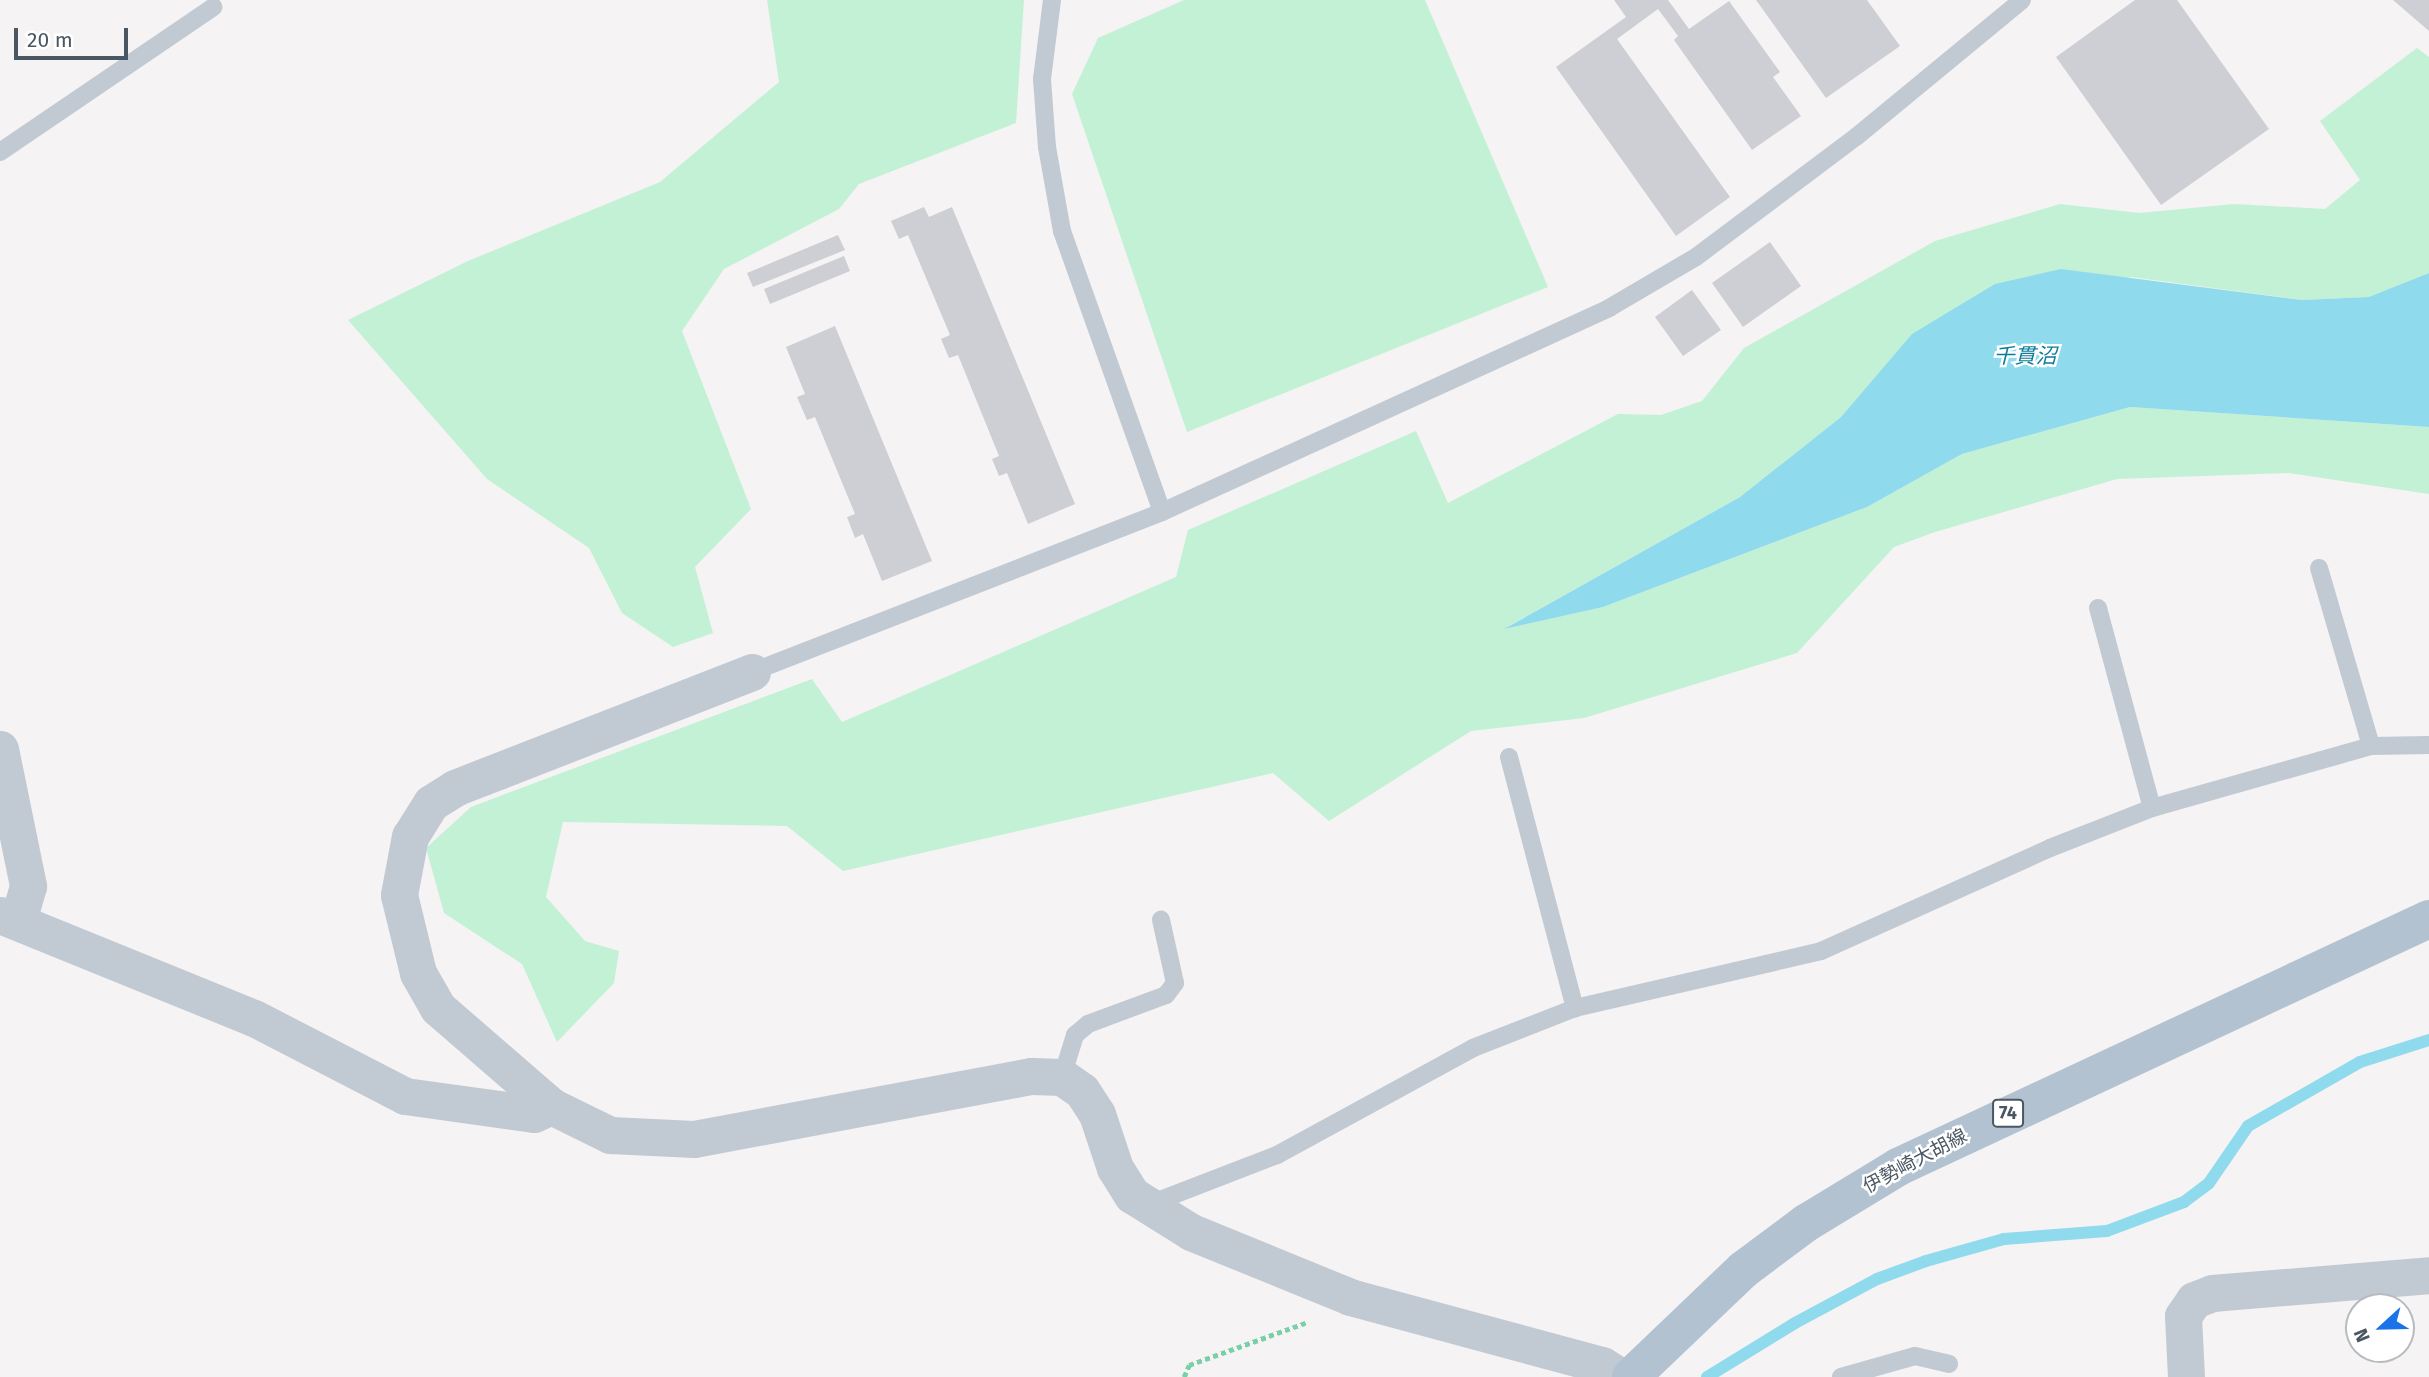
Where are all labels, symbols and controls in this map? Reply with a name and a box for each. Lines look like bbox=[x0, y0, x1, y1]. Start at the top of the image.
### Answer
scale bar bbox=[18, 14, 131, 58]
text: 20 m bbox=[27, 27, 73, 53]
water label: 千貫沼 bbox=[1994, 343, 2056, 369]
road number: 74 bbox=[1990, 1098, 2025, 1128]
street label: 伊勢崎大胡線 bbox=[1859, 1124, 1971, 1198]
north arrow bbox=[2345, 1293, 2415, 1363]
text: N bbox=[2349, 1325, 2375, 1345]

